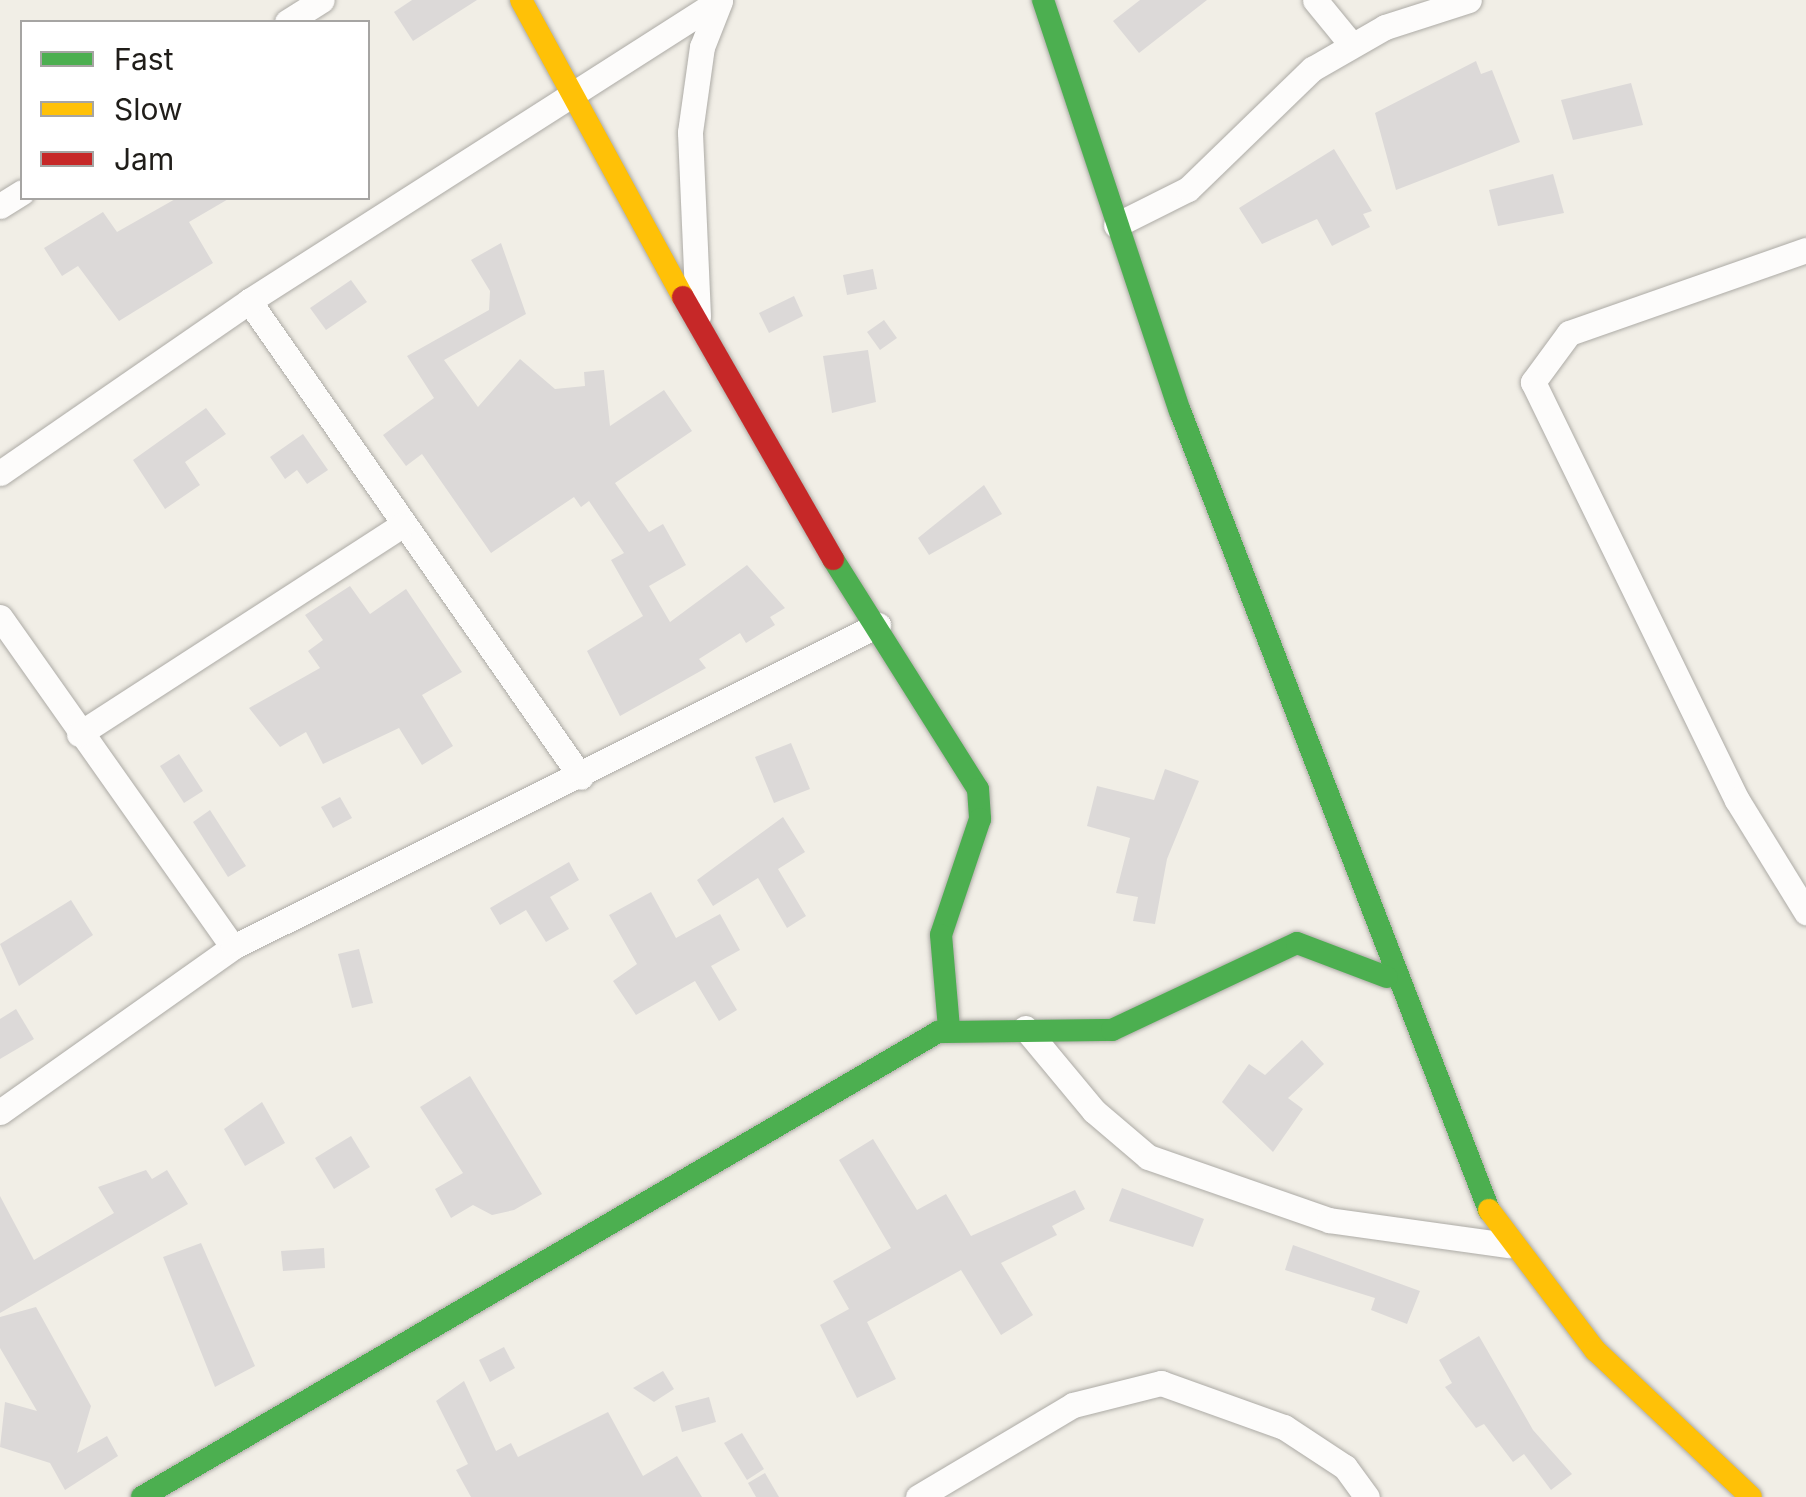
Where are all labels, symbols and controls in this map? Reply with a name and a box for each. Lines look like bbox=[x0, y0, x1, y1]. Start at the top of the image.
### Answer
legend bbox=[20, 20, 370, 200]
text: Fast bbox=[114, 41, 173, 77]
text: Slow bbox=[114, 91, 183, 127]
text: Jam bbox=[114, 141, 174, 177]

